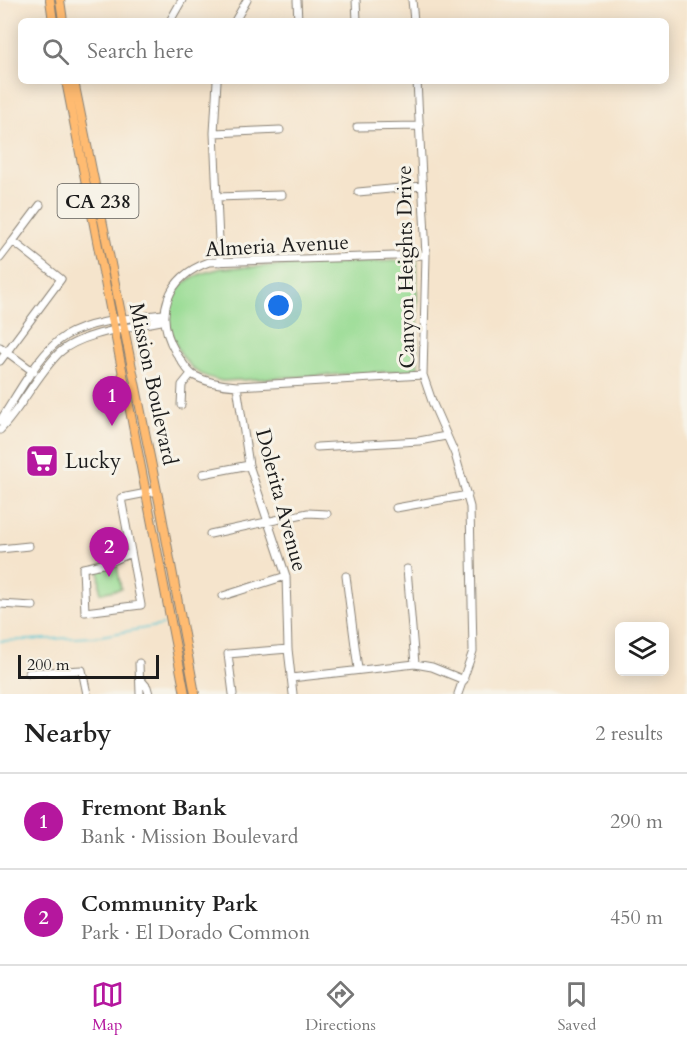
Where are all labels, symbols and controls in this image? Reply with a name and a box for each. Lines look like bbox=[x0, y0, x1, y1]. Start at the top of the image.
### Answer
search box bbox=[18, 18, 669, 84]
icon: search bbox=[39, 35, 72, 68]
text: Search here bbox=[87, 36, 194, 66]
street label: Canyon Heights Drive bbox=[390, 165, 422, 369]
road number: CA 238 bbox=[57, 184, 138, 218]
street label: Almeria Avenue bbox=[204, 228, 350, 264]
your location bbox=[264, 291, 293, 320]
street label: Mission Boulevard bbox=[122, 300, 184, 468]
pin: 1 bbox=[92, 376, 132, 426]
street label: Dolerita Avenue bbox=[248, 426, 314, 574]
supermarket icon: Lucky bbox=[24, 443, 60, 479]
place label: Lucky bbox=[65, 447, 121, 476]
pin: 2 bbox=[90, 528, 128, 577]
map controls bbox=[615, 622, 669, 676]
button: layers bbox=[615, 622, 669, 676]
scale bar bbox=[18, 652, 159, 680]
text: 200 m bbox=[27, 654, 69, 676]
text: Nearby bbox=[24, 716, 112, 751]
text: 2 results bbox=[595, 720, 663, 747]
text: Fremont Bank bbox=[81, 793, 227, 823]
text: 1 bbox=[38, 808, 49, 835]
text: 290 m bbox=[610, 808, 663, 835]
text: Bank · Mission Boulevard bbox=[81, 823, 298, 850]
text: Community Park bbox=[81, 889, 258, 919]
text: 2 bbox=[38, 904, 49, 931]
text: 450 m bbox=[610, 904, 663, 931]
text: Park · El Dorado Common bbox=[81, 919, 310, 946]
tab: Map bbox=[91, 978, 124, 1036]
tab: Directions bbox=[305, 978, 376, 1036]
tab: Saved bbox=[557, 978, 596, 1036]

